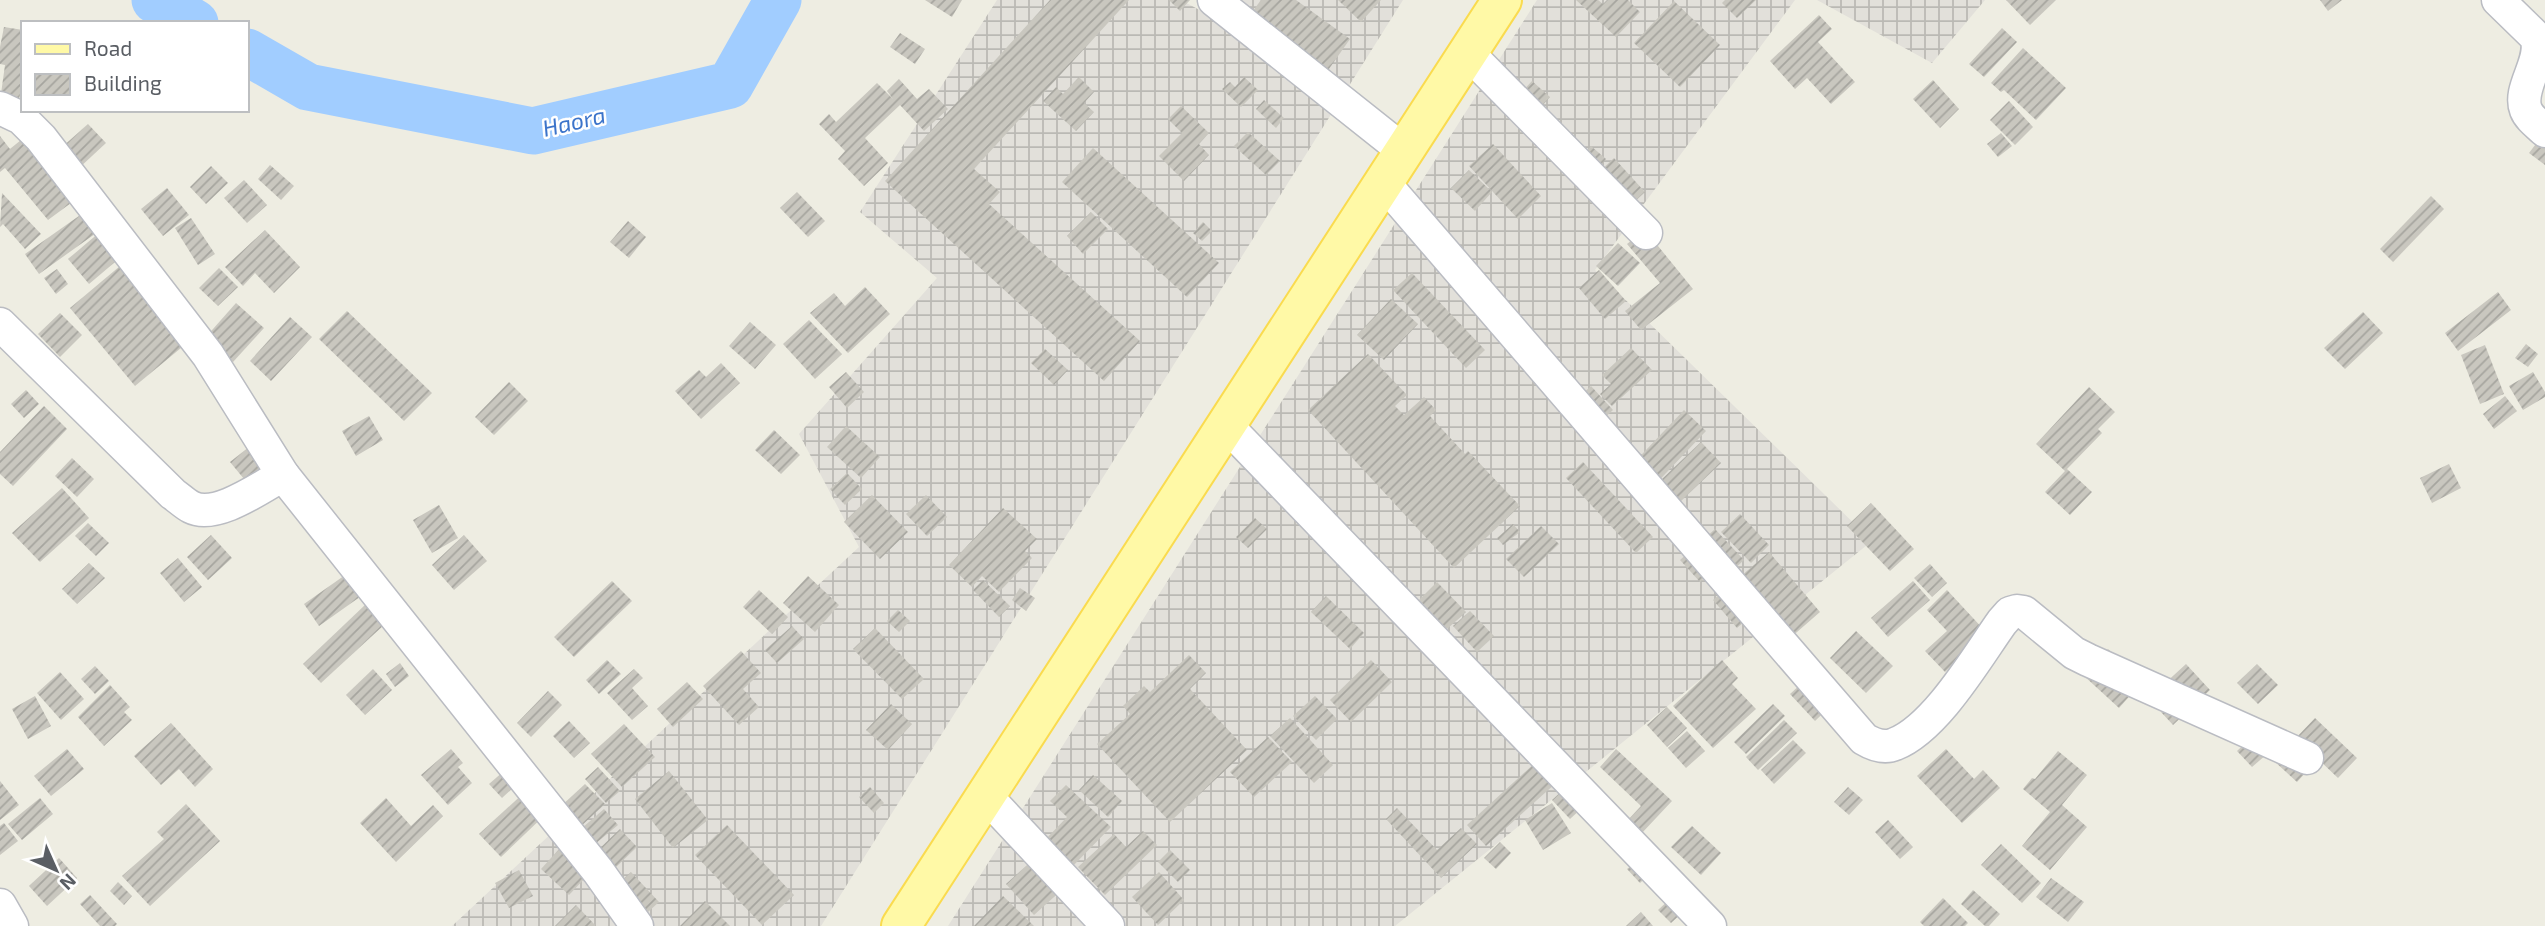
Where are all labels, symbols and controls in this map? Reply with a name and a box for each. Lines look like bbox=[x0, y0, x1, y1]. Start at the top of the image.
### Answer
legend bbox=[21, 21, 248, 112]
text: Road bbox=[84, 35, 132, 60]
text: Building bbox=[84, 70, 162, 95]
water label: Haora bbox=[540, 100, 608, 142]
north arrow bbox=[21, 835, 91, 905]
text: N bbox=[55, 869, 81, 895]

